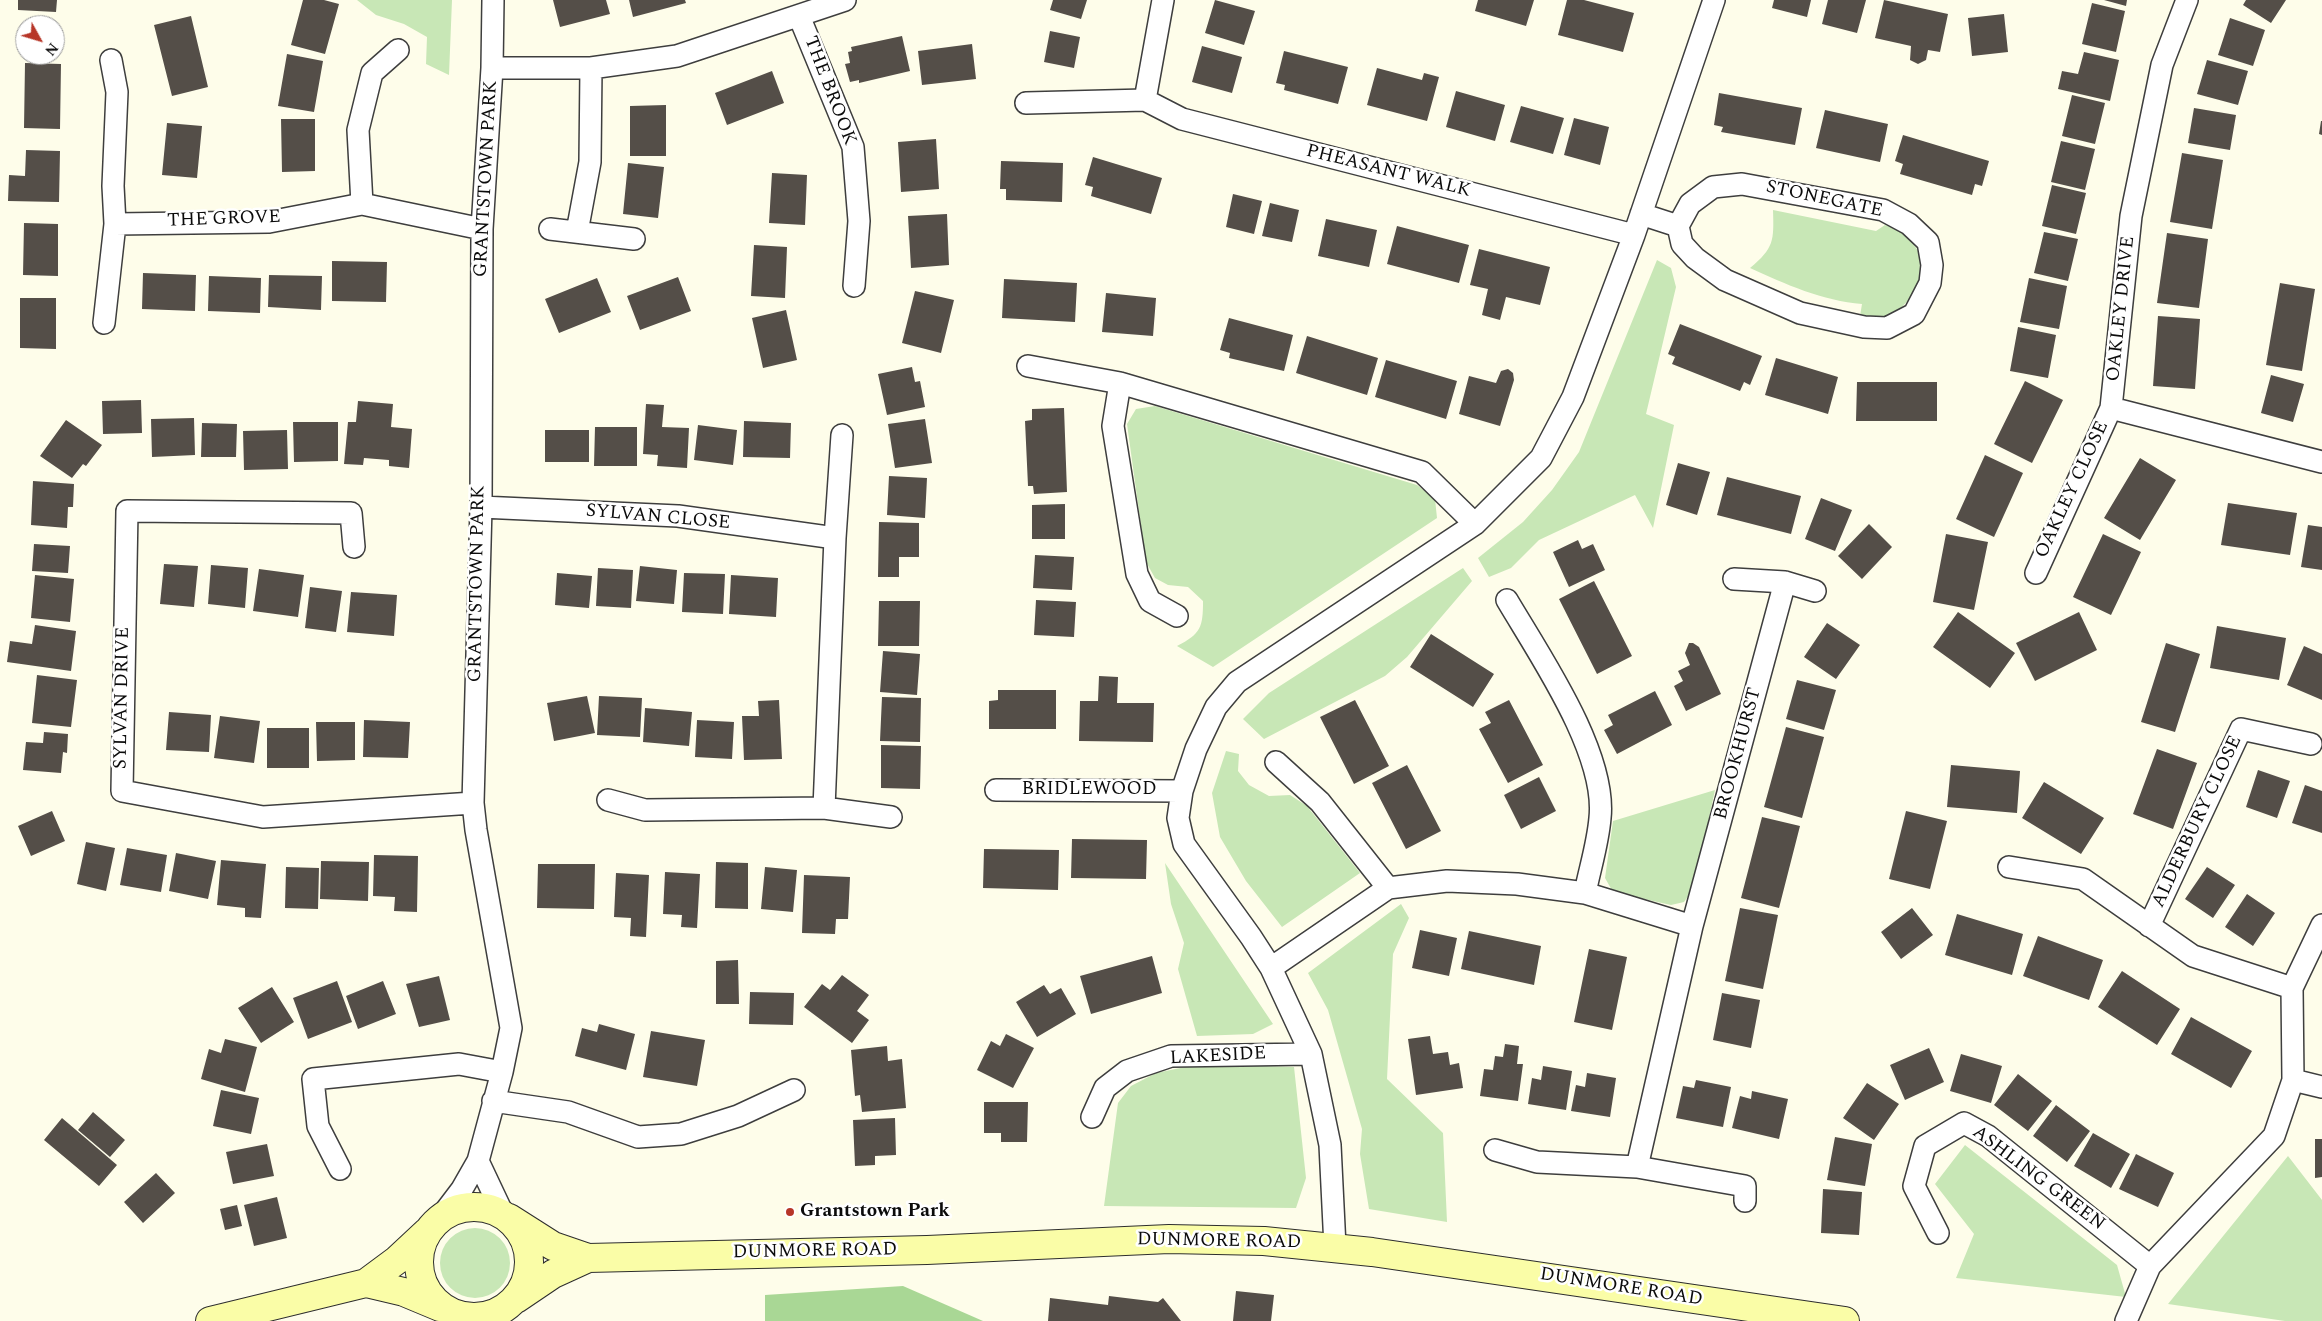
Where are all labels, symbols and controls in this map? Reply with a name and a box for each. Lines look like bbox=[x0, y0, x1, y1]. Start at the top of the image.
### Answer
north arrow bbox=[15, 15, 65, 65]
street label: THE BROOK bbox=[798, 33, 860, 149]
text: N bbox=[40, 38, 63, 60]
street label: GRANTSTOWN PARK bbox=[470, 80, 504, 278]
street label: PHEASANT WALK bbox=[1303, 141, 1473, 203]
street label: STONEGATE bbox=[1764, 177, 1884, 223]
street label: THE GROVE bbox=[167, 207, 281, 233]
street label: OAKLEY DRIVE bbox=[2103, 235, 2141, 383]
street label: OAKLEY CLOSE bbox=[2031, 418, 2115, 562]
street label: GRANTSTOWN PARK bbox=[465, 485, 491, 683]
street label: SYLVAN CLOSE bbox=[585, 500, 731, 536]
street label: SYLVAN DRIVE bbox=[110, 627, 136, 769]
street label: BROOKHURST bbox=[1710, 685, 1768, 823]
street label: ALDERBURY CLOSE bbox=[2148, 732, 2248, 912]
street label: BRIDLEWOOD bbox=[1021, 779, 1157, 801]
street label: LAKESIDE bbox=[1169, 1043, 1267, 1071]
street label: ASHLING GREEN bbox=[1967, 1122, 2109, 1236]
place label: Grantstown Park bbox=[800, 1201, 950, 1223]
marker: Grantstown Park bbox=[784, 1206, 796, 1218]
street label: DUNMORE ROAD bbox=[1137, 1229, 1301, 1255]
street label: DUNMORE ROAD bbox=[733, 1239, 897, 1265]
street label: DUNMORE ROAD bbox=[1538, 1264, 1704, 1312]

